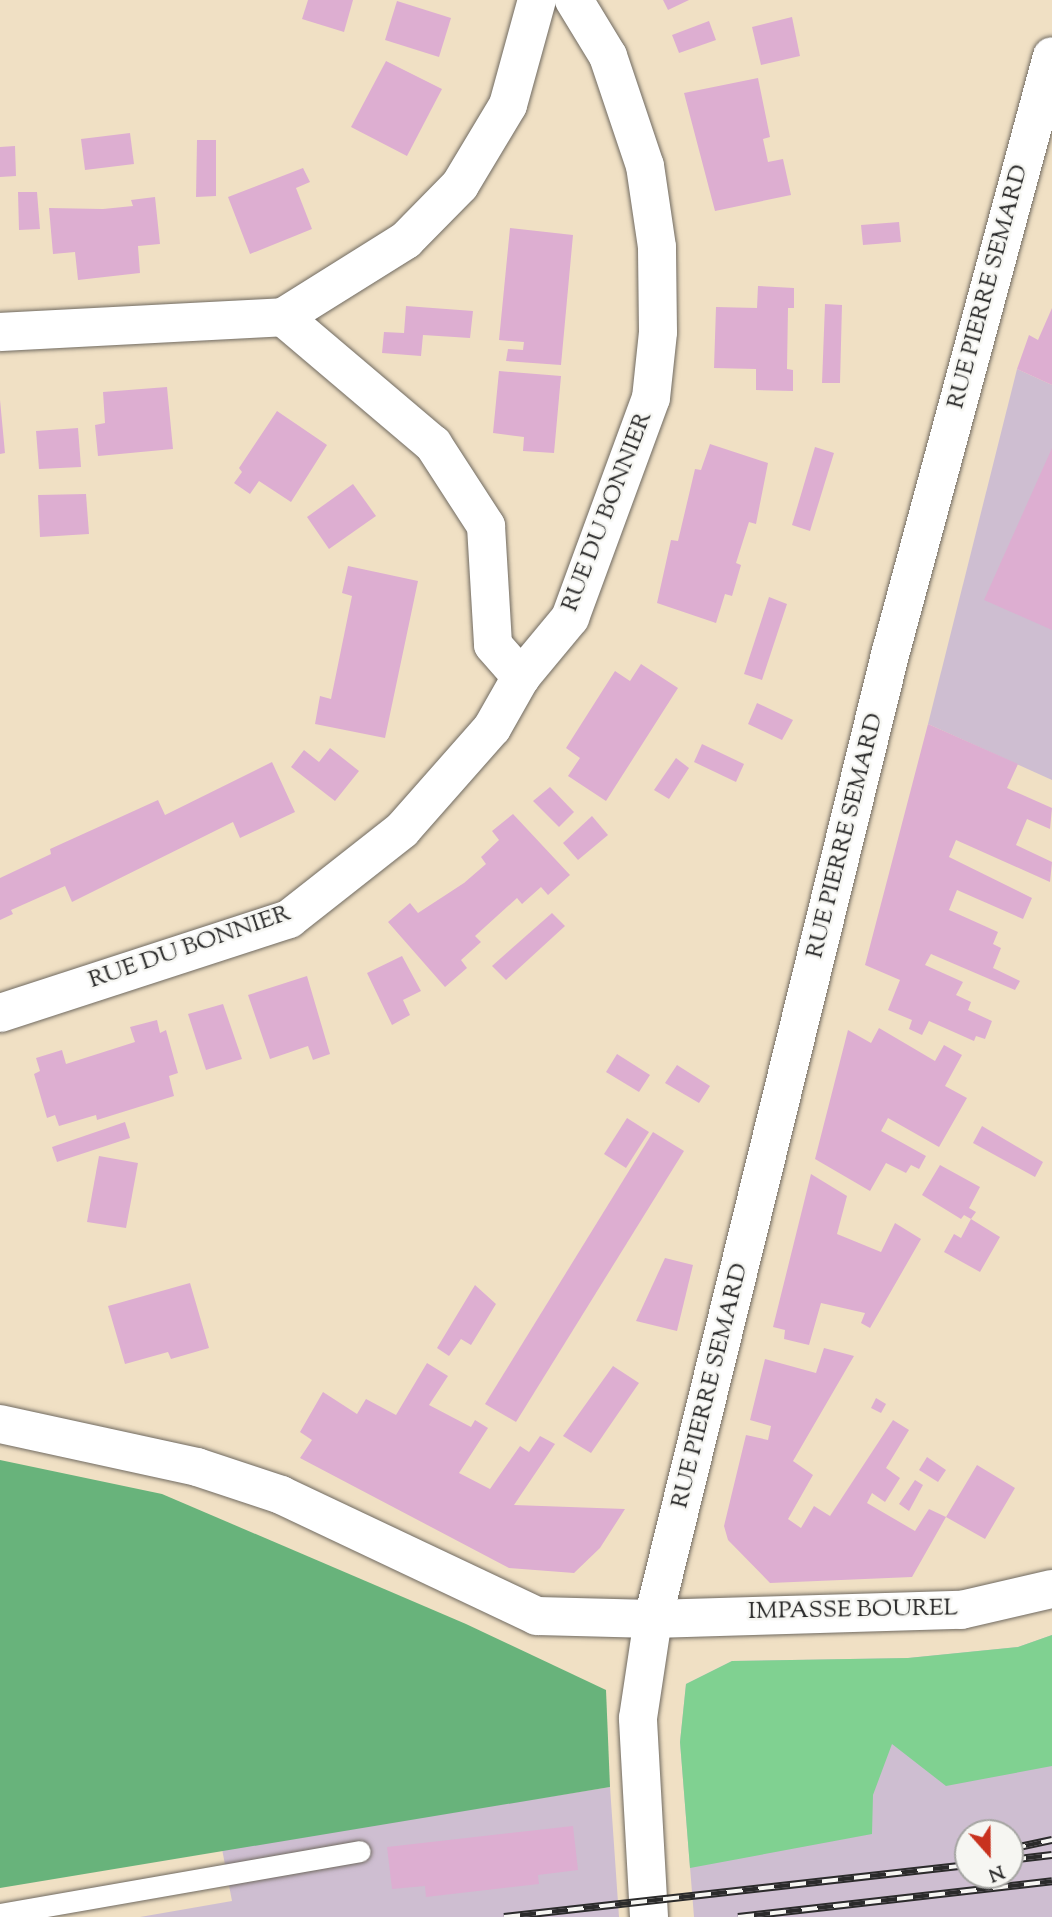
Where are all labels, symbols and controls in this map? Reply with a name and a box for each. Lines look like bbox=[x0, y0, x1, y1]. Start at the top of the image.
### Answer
street label: RUE PIERRE SEMARD bbox=[943, 162, 1035, 412]
street label: RUE DU BONNIER bbox=[557, 408, 659, 616]
street label: RUE PIERRE SEMARD bbox=[802, 710, 890, 962]
street label: RUE DU BONNIER bbox=[85, 900, 295, 996]
street label: RUE PIERRE SEMARD bbox=[667, 1260, 755, 1512]
street label: IMPASSE BOUREL bbox=[748, 1595, 958, 1627]
north arrow bbox=[954, 1819, 1024, 1889]
text: N bbox=[984, 1857, 1008, 1888]

